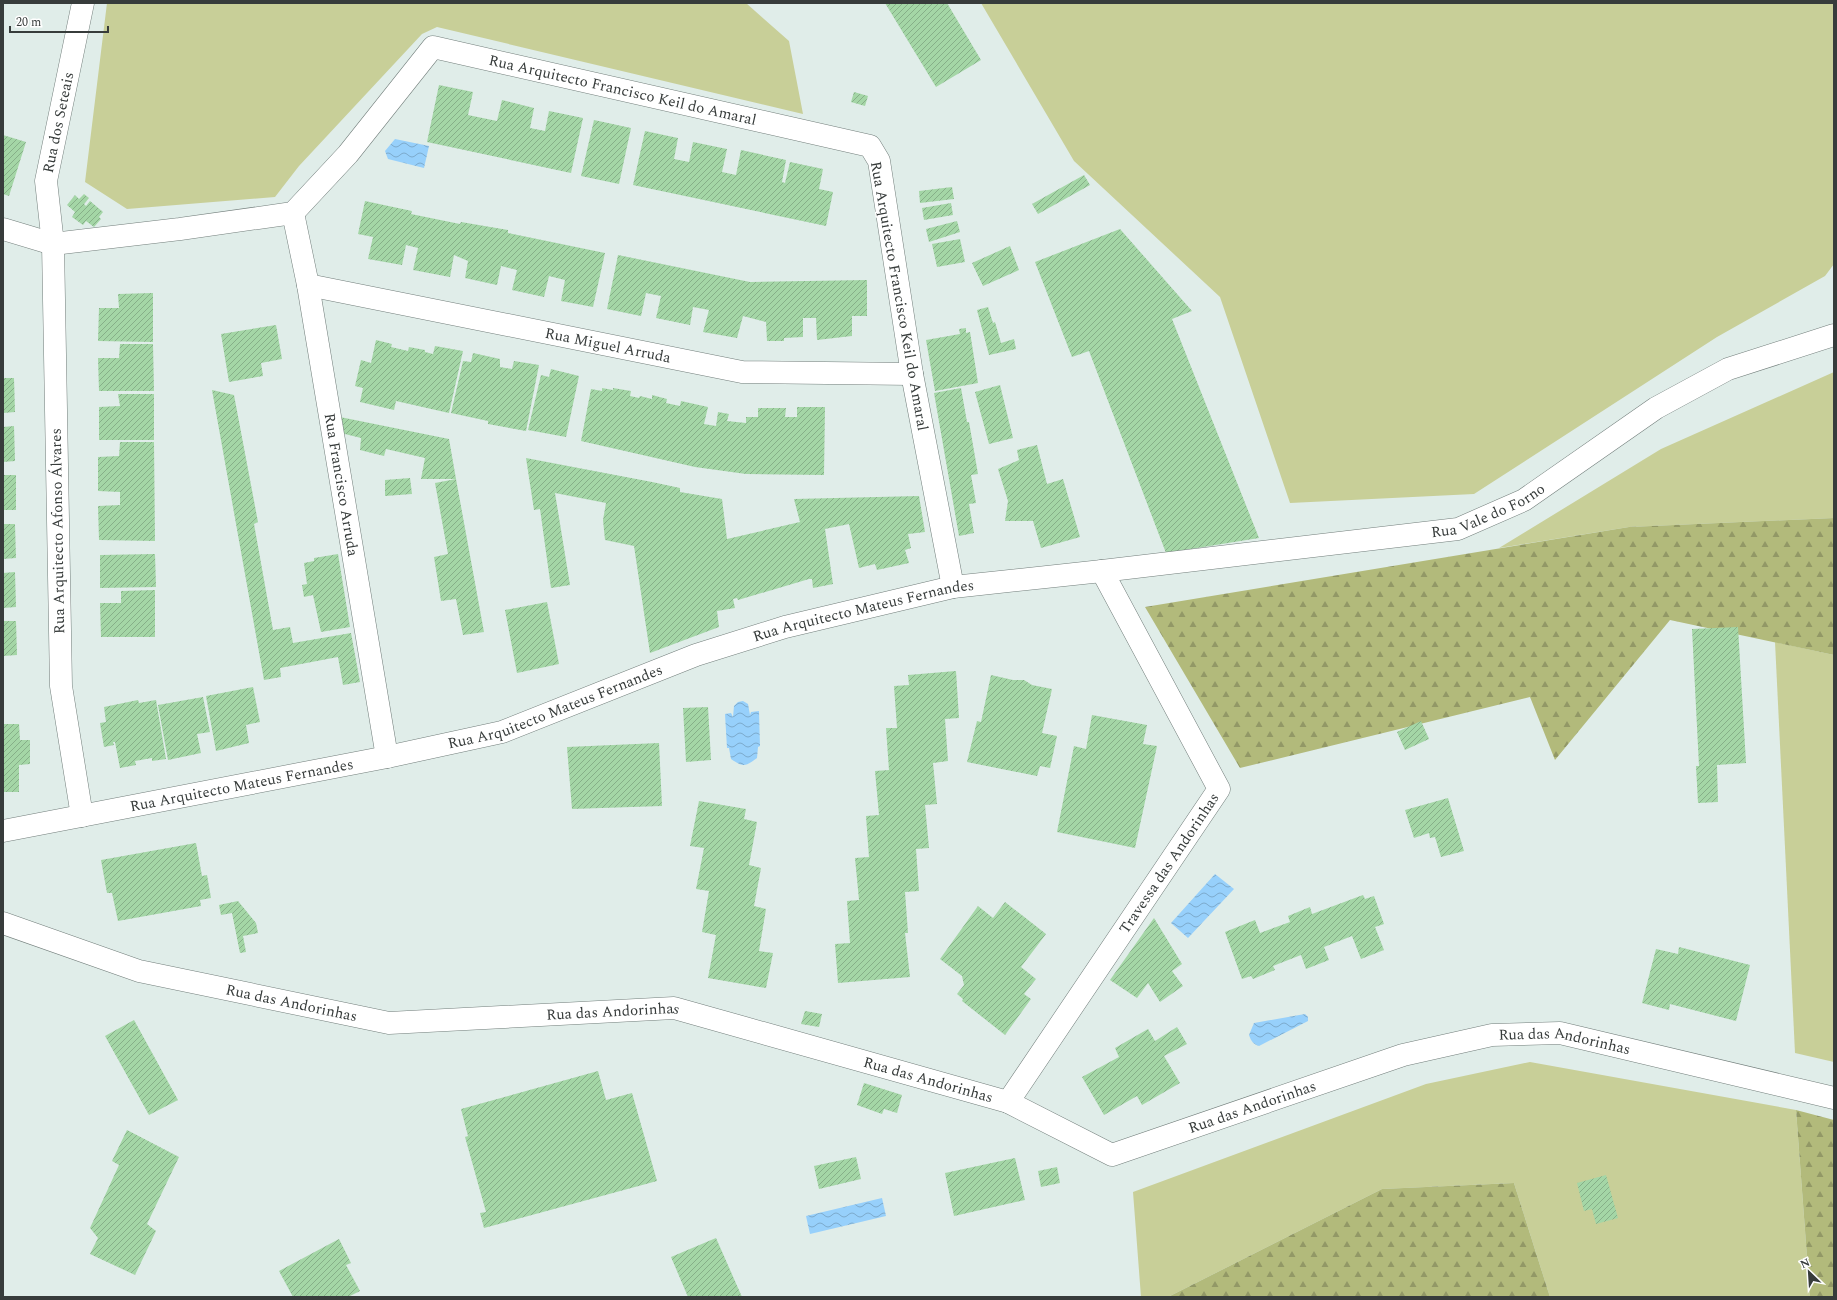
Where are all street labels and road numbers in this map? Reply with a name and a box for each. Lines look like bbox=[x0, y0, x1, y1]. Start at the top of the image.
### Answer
street label: Rua Arquitecto Francisco Keil do Amaral bbox=[487, 49, 759, 131]
street label: Rua dos Seteais bbox=[36, 70, 80, 175]
street label: Rua Arquitecto Francisco Keil do Amaral bbox=[864, 159, 934, 433]
street label: Rua Miguel Arruda bbox=[543, 321, 674, 369]
street label: Rua Francisco Arruda bbox=[318, 411, 365, 559]
street label: Rua Arquitecto Afonso Álvares bbox=[45, 428, 71, 634]
street label: Rua Vale do Forno bbox=[1430, 477, 1550, 544]
street label: Rua Arquitecto Mateus Fernandes bbox=[750, 573, 975, 648]
street label: Rua Arquitecto Mateus Fernandes bbox=[446, 658, 666, 755]
street label: Rua Arquitecto Mateus Fernandes bbox=[128, 752, 355, 818]
street label: Travessa das Andorinhas bbox=[1113, 788, 1225, 938]
street label: Rua das Andorinhas bbox=[224, 978, 359, 1028]
street label: Rua das Andorinhas bbox=[546, 997, 683, 1026]
street label: Rua das Andorinhas bbox=[1498, 1021, 1633, 1061]
street label: Rua das Andorinhas bbox=[861, 1050, 996, 1109]
street label: Rua das Andorinhas bbox=[1185, 1074, 1319, 1139]

